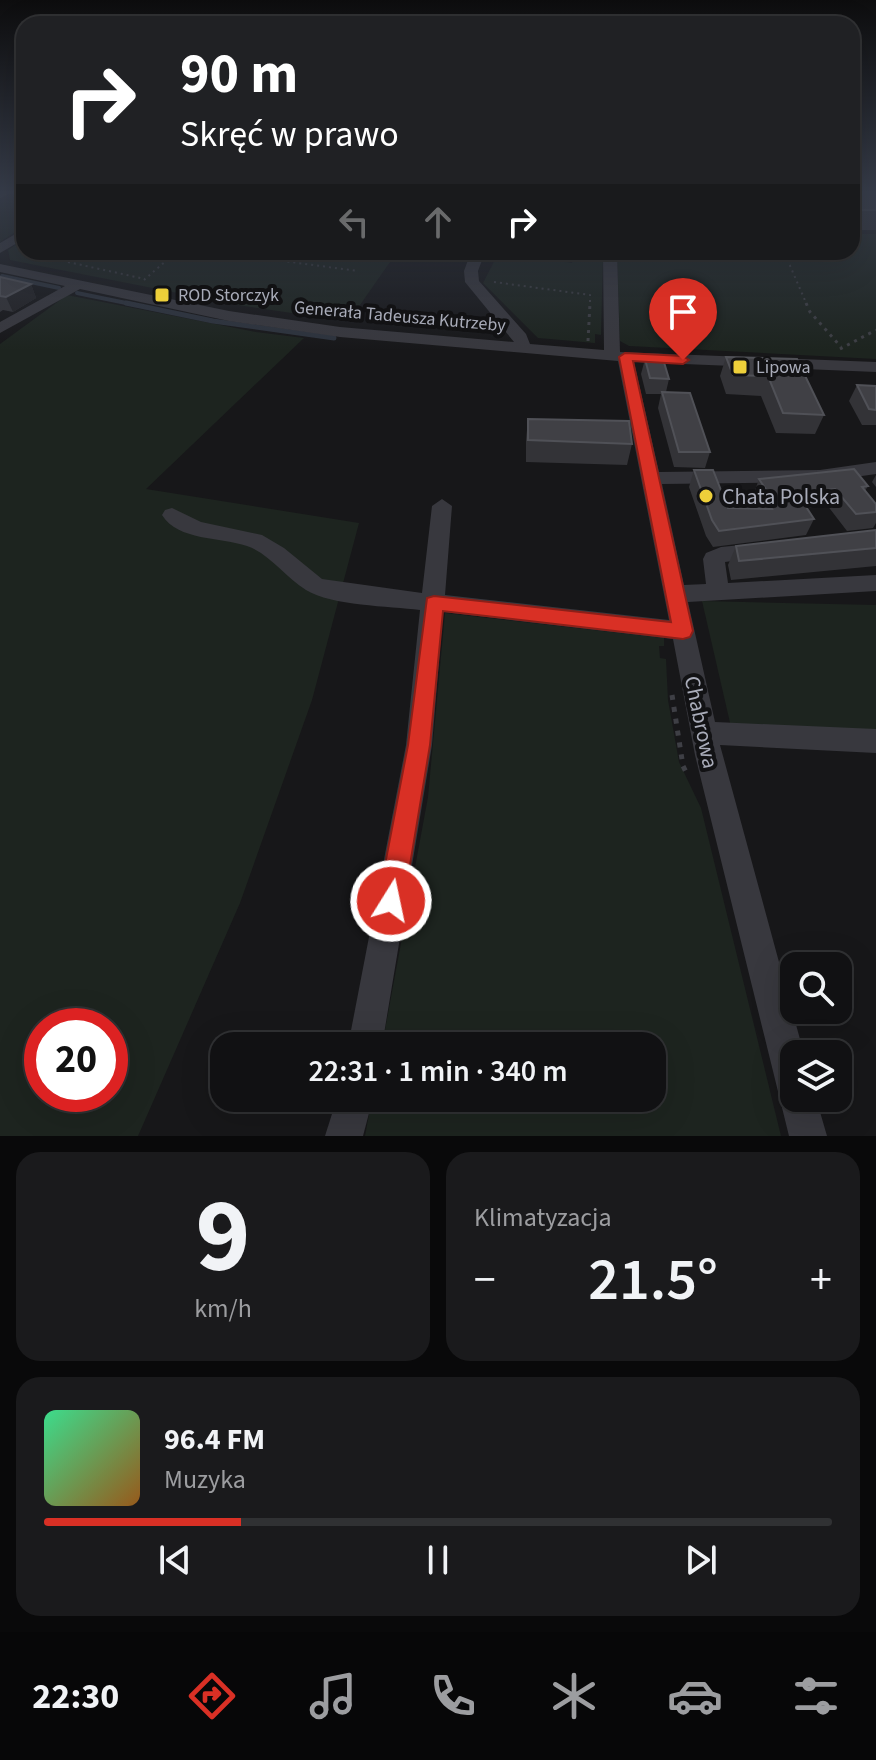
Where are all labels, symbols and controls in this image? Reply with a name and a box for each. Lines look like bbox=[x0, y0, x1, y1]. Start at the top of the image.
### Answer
text: 90 m bbox=[180, 35, 298, 114]
icon: right bbox=[48, 48, 152, 152]
text: Skręć w prawo bbox=[180, 109, 399, 160]
icon: left bbox=[332, 200, 376, 244]
icon: ahead bbox=[416, 200, 460, 244]
icon: right bbox=[500, 200, 544, 244]
pin bbox=[649, 278, 717, 360]
place label: ROD Storczyk bbox=[178, 283, 279, 308]
marker: ROD Storczyk bbox=[153, 286, 171, 304]
icon: arrive bbox=[661, 290, 705, 334]
street label: Generała Tadeusza Kutrzeby bbox=[293, 295, 507, 338]
place label: Lipowa bbox=[756, 355, 811, 380]
marker: Lipowa bbox=[731, 358, 749, 376]
place label: Chata Polska bbox=[722, 481, 840, 513]
marker: Chata Polska bbox=[697, 487, 715, 505]
street label: Chabrowa bbox=[676, 673, 726, 771]
position arrow bbox=[349, 859, 433, 943]
map controls bbox=[780, 952, 852, 1112]
button: search bbox=[780, 952, 852, 1024]
speed limit sign: 20 bbox=[24, 1008, 128, 1112]
button: layers bbox=[780, 1040, 852, 1112]
text: 22:31 · 1 min · 340 m bbox=[308, 1050, 568, 1093]
text: 9 bbox=[196, 1164, 250, 1312]
text: Klimatyzacja bbox=[474, 1199, 612, 1236]
text: 21.5° bbox=[588, 1238, 718, 1323]
text: − bbox=[474, 1249, 496, 1312]
text: + bbox=[810, 1249, 832, 1312]
text: km/h bbox=[194, 1290, 252, 1327]
text: 96.4 FM bbox=[164, 1418, 265, 1461]
text: Muzyka bbox=[164, 1461, 246, 1498]
icon: previous bbox=[153, 1538, 197, 1582]
icon: pause bbox=[416, 1538, 460, 1582]
icon: next bbox=[679, 1538, 723, 1582]
icon: directions bbox=[184, 1668, 240, 1724]
icon: music bbox=[305, 1668, 361, 1724]
icon: phone bbox=[425, 1668, 481, 1724]
icon: climate bbox=[546, 1668, 602, 1724]
icon: car bbox=[667, 1668, 723, 1724]
icon: filters bbox=[788, 1668, 844, 1724]
text: 22:30 bbox=[32, 1671, 119, 1722]

